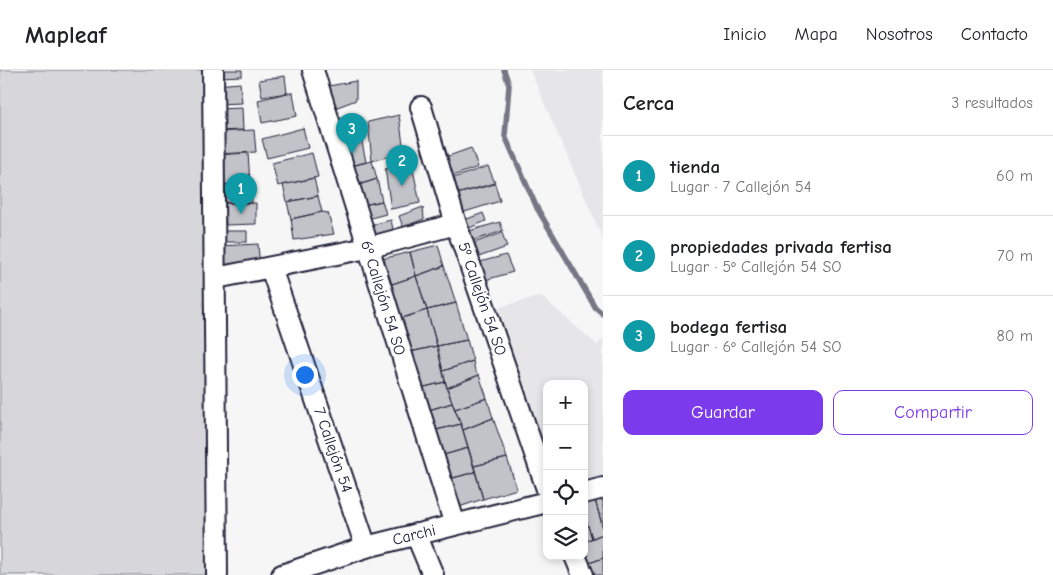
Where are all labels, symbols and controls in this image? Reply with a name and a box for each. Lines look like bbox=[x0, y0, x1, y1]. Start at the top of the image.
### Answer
text: Mapleaf bbox=[25, 21, 106, 49]
text: Inicio bbox=[723, 24, 767, 45]
text: Mapa bbox=[795, 24, 838, 45]
text: Nosotros bbox=[866, 24, 933, 45]
text: Contacto bbox=[961, 24, 1028, 45]
text: Cerca bbox=[623, 91, 674, 115]
text: 3 resultados bbox=[951, 94, 1033, 112]
pin: 3 bbox=[336, 113, 368, 154]
pin: 2 bbox=[386, 145, 418, 186]
text: tienda bbox=[670, 156, 720, 178]
text: 1 bbox=[636, 167, 642, 185]
text: 60 m bbox=[996, 167, 1033, 185]
pin: 1 bbox=[225, 173, 257, 214]
text: Lugar · 7 Callejón 54 bbox=[670, 178, 811, 196]
text: propiedades privada fertisa bbox=[670, 236, 892, 258]
street label: 6º Callejón 54 SO bbox=[357, 238, 409, 358]
street label: 5º Callejón 54 SO bbox=[454, 240, 510, 358]
text: 2 bbox=[635, 247, 643, 265]
text: 70 m bbox=[997, 247, 1033, 265]
text: Lugar · 5º Callejón 54 SO bbox=[670, 258, 842, 276]
text: bodega fertisa bbox=[670, 316, 787, 338]
text: 3 bbox=[635, 327, 643, 345]
text: 80 m bbox=[996, 327, 1033, 345]
text: Lugar · 6º Callejón 54 SO bbox=[670, 338, 842, 356]
your location bbox=[292, 362, 318, 388]
map controls bbox=[543, 380, 588, 560]
button: + bbox=[543, 380, 588, 425]
button: Guardar bbox=[623, 390, 823, 435]
button: Compartir bbox=[833, 390, 1033, 435]
street label: 7 Callejón 54 bbox=[310, 405, 356, 495]
button: − bbox=[543, 425, 588, 470]
button: locate bbox=[543, 470, 588, 515]
button: layers bbox=[543, 515, 588, 560]
street label: Carchi bbox=[391, 521, 437, 549]

